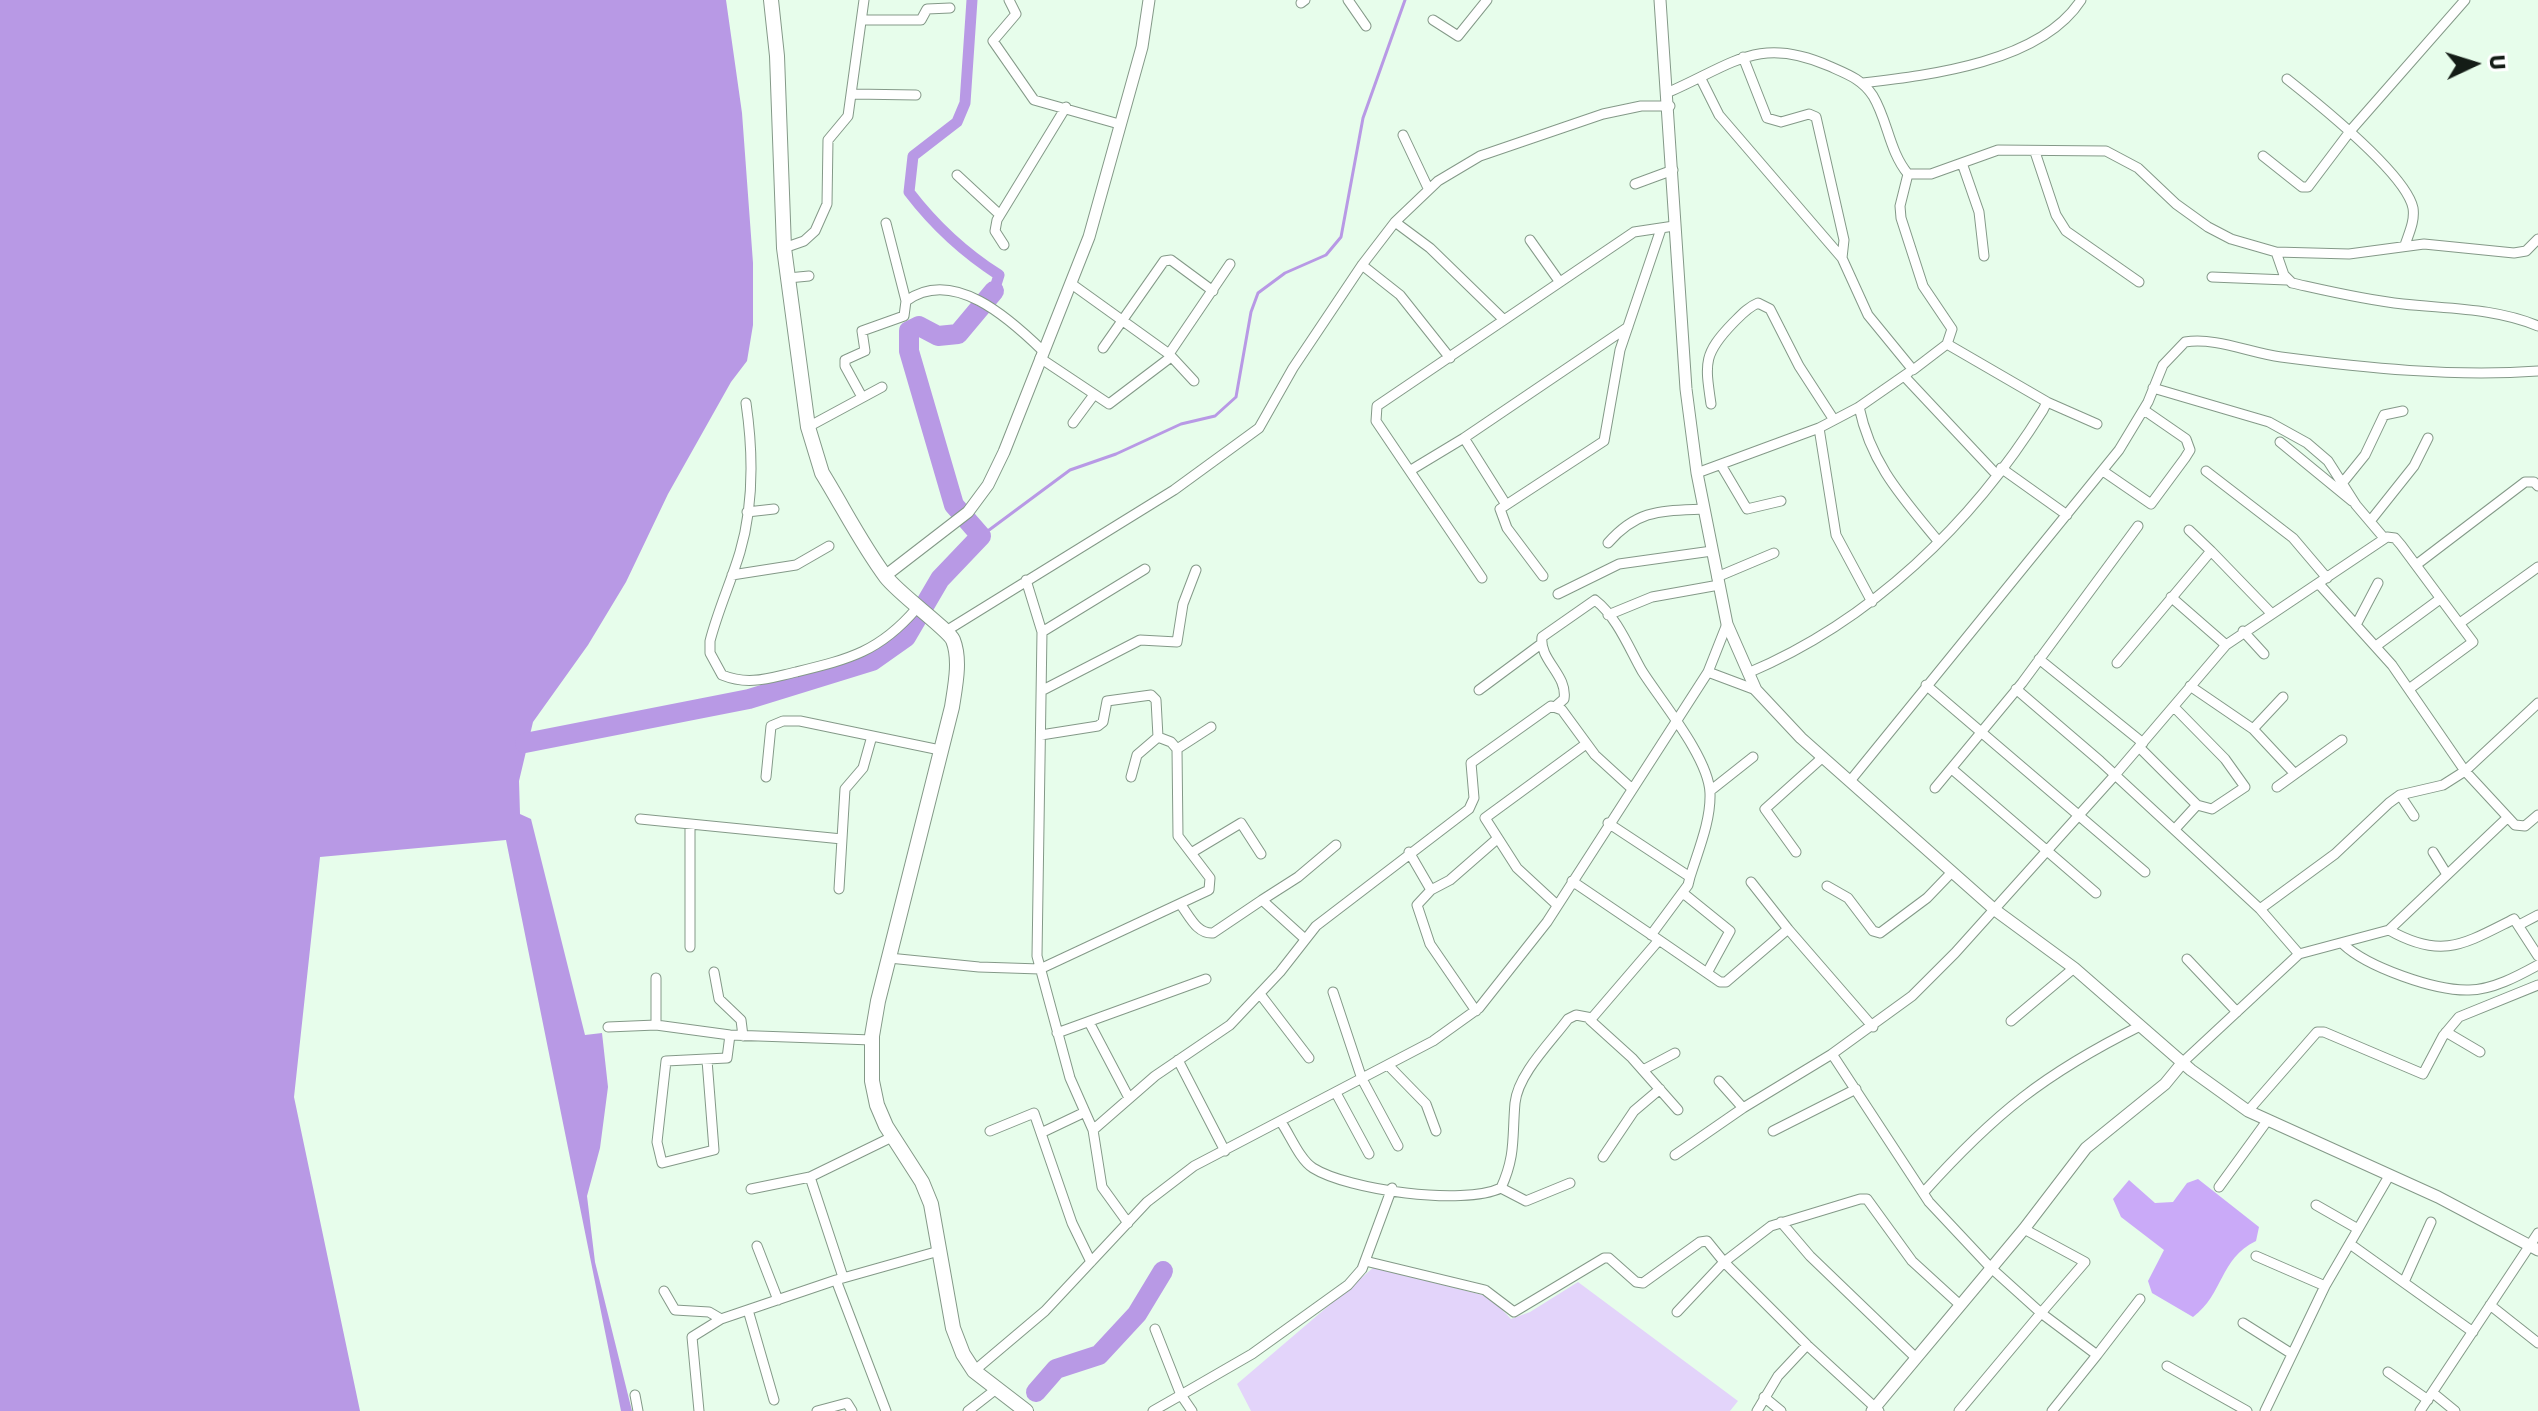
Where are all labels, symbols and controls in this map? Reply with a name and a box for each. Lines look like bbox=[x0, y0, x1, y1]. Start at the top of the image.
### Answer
north arrow bbox=[2434, 24, 2514, 104]
text: U bbox=[2481, 54, 2514, 71]

